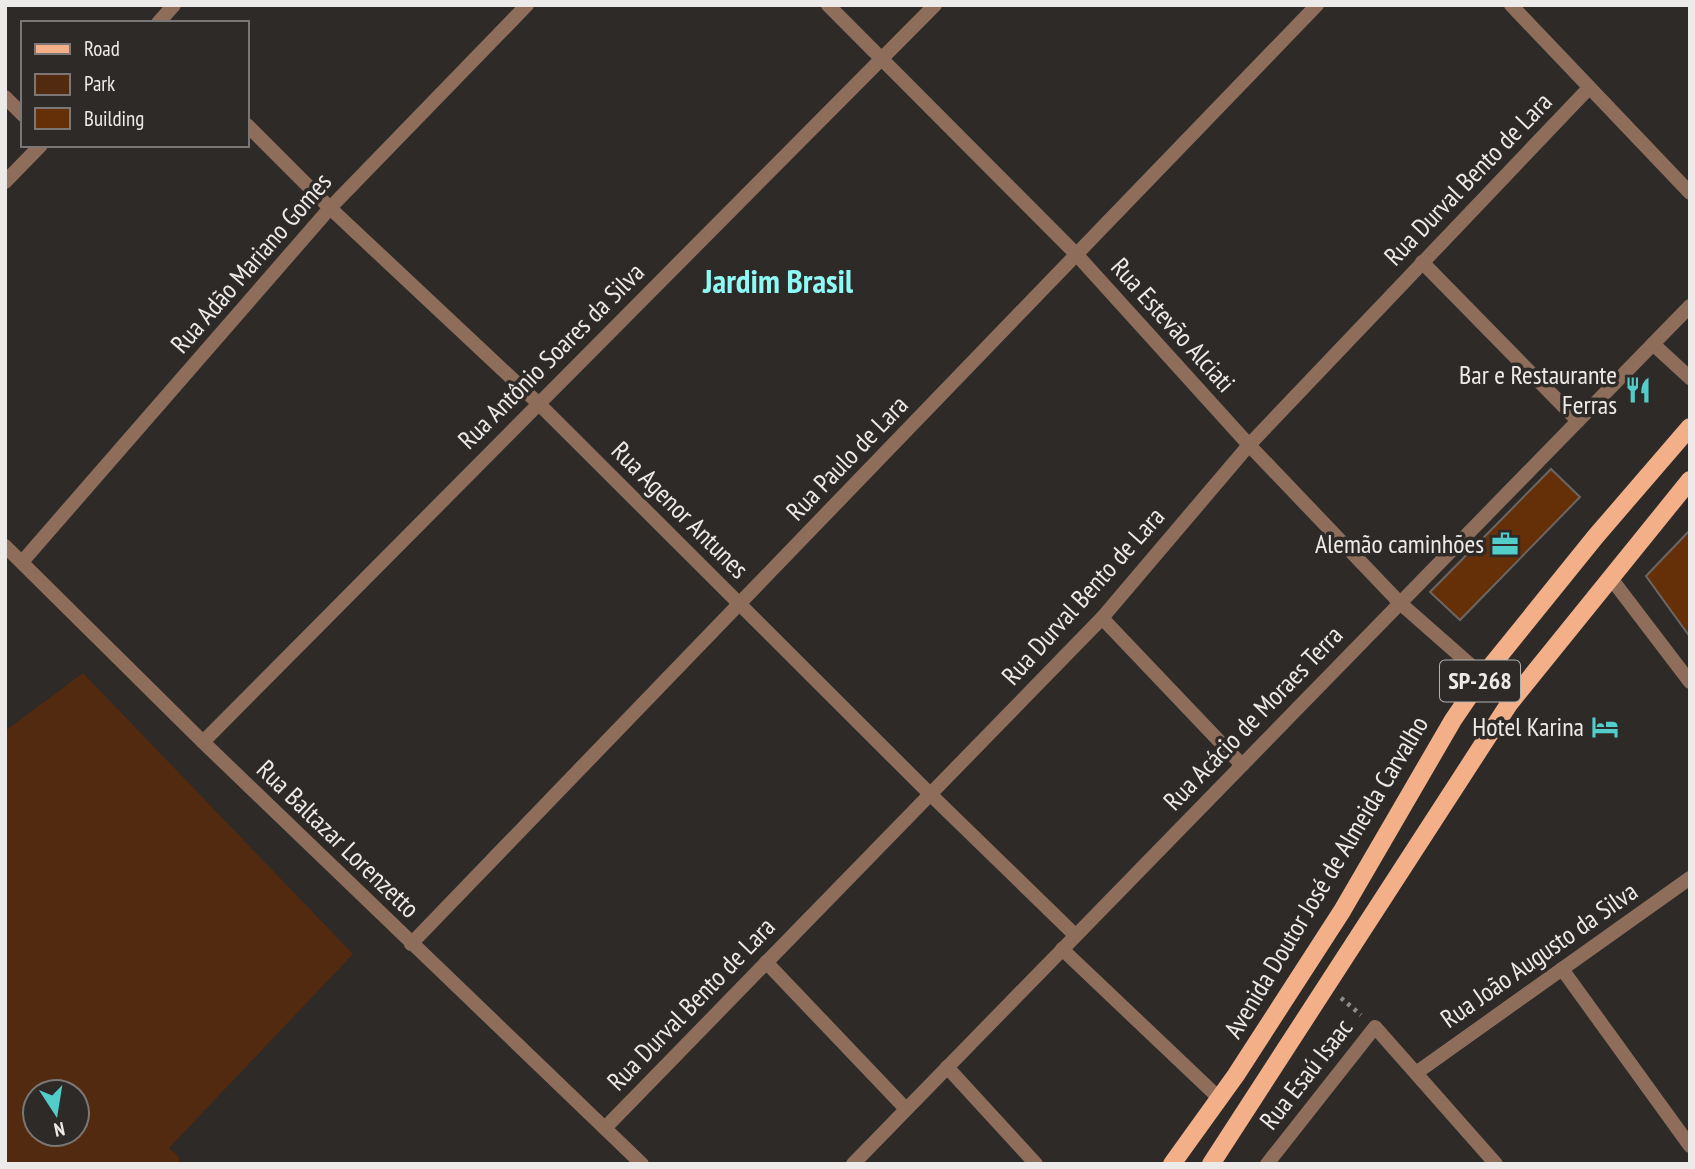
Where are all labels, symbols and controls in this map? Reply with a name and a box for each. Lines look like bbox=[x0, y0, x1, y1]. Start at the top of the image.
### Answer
legend bbox=[21, 21, 248, 147]
text: Road bbox=[84, 35, 120, 62]
text: Park bbox=[84, 70, 115, 97]
street label: Rua Durval Bento de Lara bbox=[1377, 85, 1559, 272]
text: Building bbox=[84, 105, 144, 132]
street label: Rua Adão Mariano Gomes bbox=[163, 166, 338, 360]
street label: Rua Estevão Alciati bbox=[1104, 251, 1242, 399]
street label: Rua Antônio Soares da Silva bbox=[451, 256, 651, 456]
district label: Jardim Brasil bbox=[702, 259, 854, 302]
place label: Bar e Restaurante Ferras bbox=[1459, 358, 1617, 421]
restaurant icon: Bar e Restaurante Ferras bbox=[1623, 375, 1653, 405]
street label: Rua Paulo de Lara bbox=[779, 388, 914, 527]
street label: Rua Agenor Antunes bbox=[605, 434, 756, 585]
street label: Rua Durval Bento de Lara bbox=[994, 500, 1171, 691]
place label: Alemão caminhões bbox=[1315, 527, 1484, 560]
office icon: Alemão caminhões bbox=[1490, 529, 1520, 559]
street label: Rua Acácio de Moraes Terra bbox=[1156, 618, 1349, 817]
road number: SP-268 bbox=[1440, 660, 1520, 702]
street label: Avenida Doutor José de Almeida Carvalho bbox=[1216, 710, 1435, 1044]
place label: Hotel Karina bbox=[1472, 710, 1584, 743]
hotel icon: Hotel Karina bbox=[1590, 712, 1620, 742]
street label: Rua Baltazar Lorenzetto bbox=[250, 753, 427, 925]
street label: Rua João Augusto da Silva bbox=[1434, 874, 1643, 1035]
street label: Rua Durval Bento de Lara bbox=[600, 910, 782, 1097]
street label: Rua Esaú Isaac bbox=[1252, 1012, 1359, 1136]
north arrow bbox=[21, 1078, 91, 1148]
text: N bbox=[52, 1117, 67, 1142]

